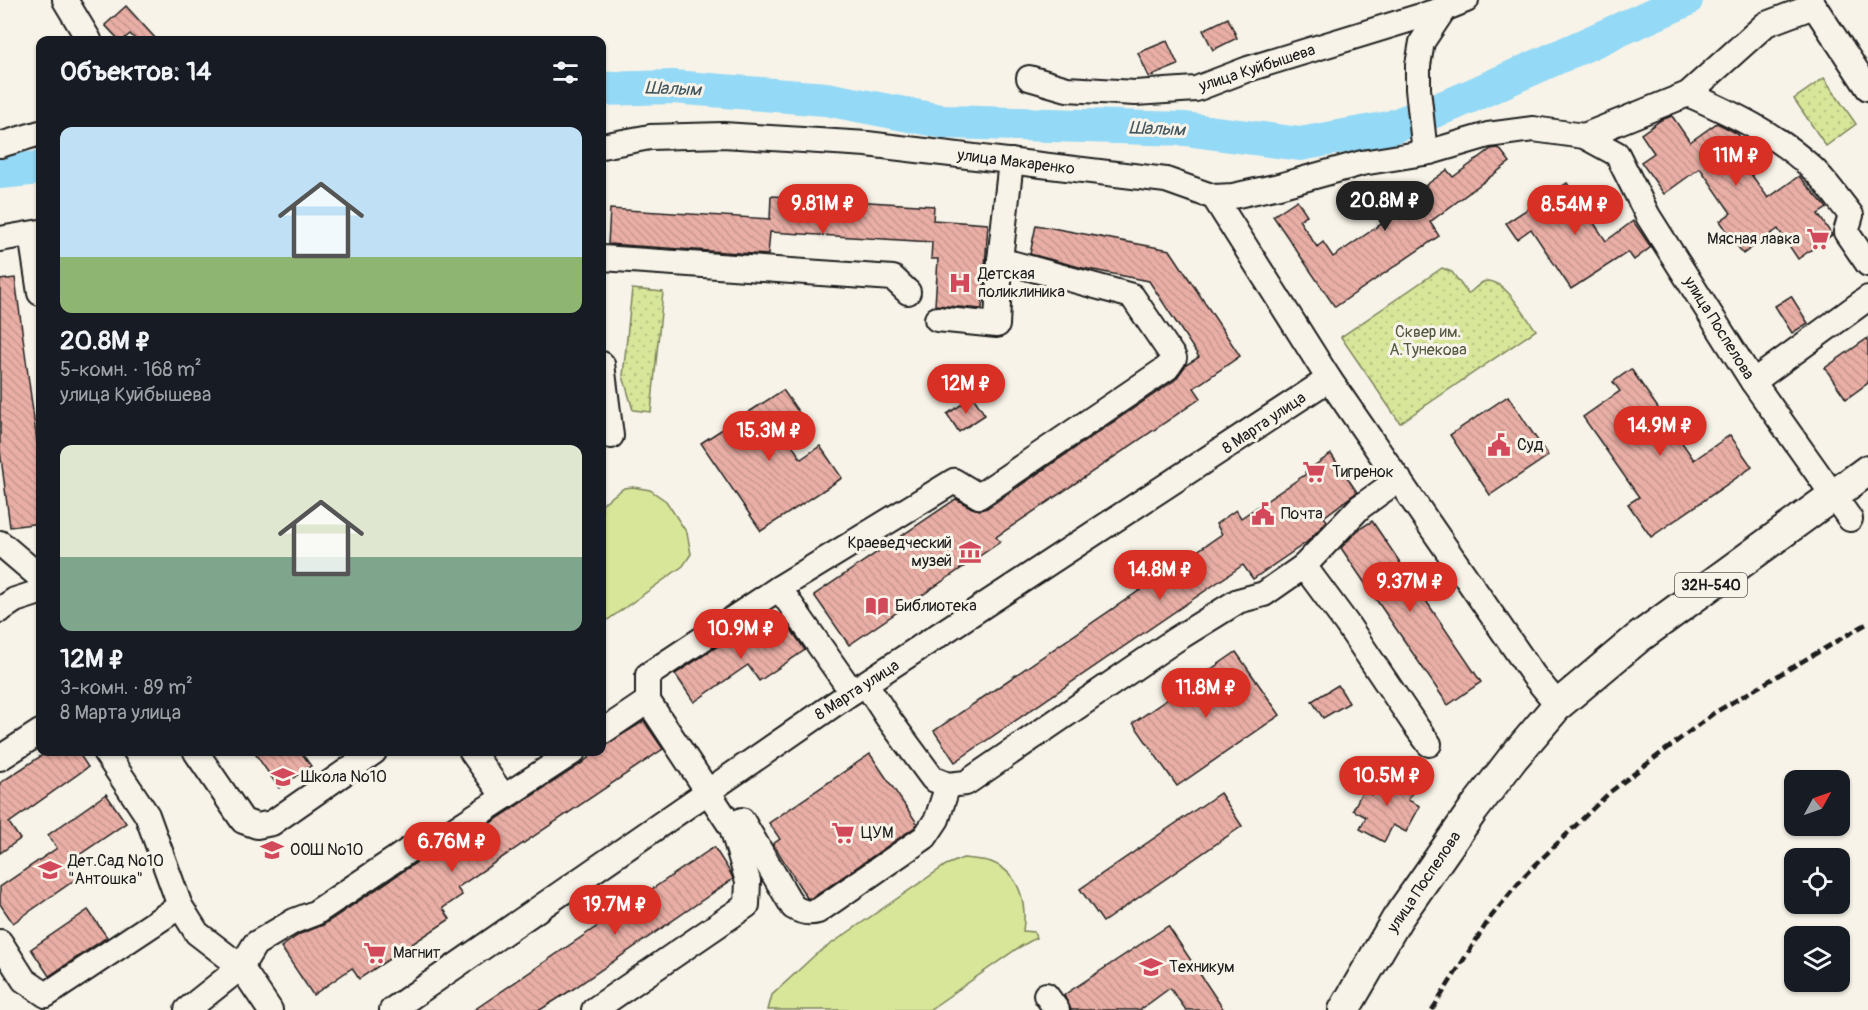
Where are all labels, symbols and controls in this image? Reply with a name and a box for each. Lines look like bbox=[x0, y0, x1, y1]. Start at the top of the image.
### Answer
street label: улица Куйбышева bbox=[1195, 40, 1318, 97]
text: Объектов: 14 bbox=[60, 56, 211, 88]
icon: filters bbox=[549, 56, 582, 89]
water label: Шалым bbox=[645, 77, 703, 102]
water label: Шалым bbox=[1129, 117, 1187, 142]
pin: 11M ₽ bbox=[1694, 136, 1778, 187]
text: 11M ₽ bbox=[1713, 143, 1759, 168]
street label: улица Макаренко bbox=[955, 145, 1076, 179]
icon: home bbox=[267, 166, 375, 274]
pin: 20.8M ₽ bbox=[1330, 181, 1440, 232]
pin: 9.81M ₽ bbox=[768, 184, 878, 235]
pin: 8.54M ₽ bbox=[1520, 185, 1630, 236]
text: 20.8M ₽ bbox=[1350, 188, 1420, 213]
text: 9.81M ₽ bbox=[791, 191, 855, 216]
text: 8.54M ₽ bbox=[1541, 192, 1609, 217]
supermarket icon: Мясная лавка bbox=[1805, 226, 1831, 252]
place label: Мясная лавка bbox=[1707, 229, 1800, 249]
place label: Детская поликлиника bbox=[977, 264, 1065, 302]
hospital icon: Детская поликлиника bbox=[947, 270, 973, 296]
street label: улица Поспелова bbox=[1679, 272, 1759, 383]
park label: Сквер им. А.Тунекова bbox=[1389, 322, 1467, 360]
text: 20.8M ₽ bbox=[60, 325, 151, 357]
text: 5-комн. · 168 m² bbox=[60, 357, 202, 382]
pin: 12M ₽ bbox=[924, 364, 1008, 415]
text: 12M ₽ bbox=[941, 371, 991, 396]
text: улица Куйбышева bbox=[60, 382, 211, 407]
street label: 8 Марта улица bbox=[1218, 388, 1310, 458]
pin: 14.9M ₽ bbox=[1605, 406, 1715, 457]
pin: 15.3M ₽ bbox=[714, 411, 824, 462]
text: 14.9M ₽ bbox=[1628, 413, 1692, 438]
text: 15.3M ₽ bbox=[737, 418, 801, 443]
public building icon: Суд bbox=[1486, 432, 1512, 458]
place label: Суд bbox=[1517, 435, 1544, 455]
supermarket icon: Тигренок bbox=[1301, 459, 1327, 485]
place label: Тигренок bbox=[1332, 462, 1394, 482]
icon: home bbox=[267, 484, 375, 592]
public building icon: Почта bbox=[1250, 501, 1276, 527]
place label: Почта bbox=[1281, 504, 1323, 524]
place label: Краеведческий музей bbox=[847, 533, 952, 571]
museum icon: Краеведческий музей bbox=[957, 539, 983, 565]
pin: 14.8M ₽ bbox=[1105, 550, 1215, 601]
text: 14.8M ₽ bbox=[1128, 557, 1192, 582]
pin: 9.37M ₽ bbox=[1355, 562, 1465, 613]
text: 9.37M ₽ bbox=[1376, 569, 1444, 594]
road number: 32Н-540 bbox=[1675, 573, 1747, 597]
library icon: Библиотека bbox=[864, 593, 890, 619]
place label: Библиотека bbox=[895, 596, 977, 616]
pin: 10.9M ₽ bbox=[686, 609, 796, 660]
text: 10.9M ₽ bbox=[708, 616, 774, 641]
text: 12M ₽ bbox=[60, 643, 125, 675]
street label: 8 Марта улица bbox=[811, 655, 903, 725]
pin: 11.8M ₽ bbox=[1151, 668, 1261, 719]
text: 3-комн. · 89 m² bbox=[60, 675, 193, 700]
text: 11.8M ₽ bbox=[1176, 675, 1236, 700]
text: 8 Марта улица bbox=[60, 700, 181, 725]
pin: 10.5M ₽ bbox=[1332, 756, 1442, 807]
text: 10.5M ₽ bbox=[1353, 763, 1421, 788]
school or university icon: Школа №10 bbox=[270, 764, 296, 790]
place label: Школа №10 bbox=[301, 767, 387, 787]
north arrow bbox=[1784, 770, 1850, 836]
map controls bbox=[1784, 770, 1850, 992]
supermarket icon: ЦУМ bbox=[830, 820, 856, 846]
pin: 6.76M ₽ bbox=[397, 822, 507, 873]
place label: ЦУМ bbox=[861, 823, 893, 843]
street label: улица Поспелова bbox=[1382, 828, 1465, 937]
text: 6.76M ₽ bbox=[418, 829, 486, 854]
school or university icon: ООШ №10 bbox=[259, 837, 285, 863]
place label: ООШ №10 bbox=[290, 840, 364, 860]
button: locate bbox=[1784, 848, 1850, 914]
place label: Дет.Сад №10 "Антошка" bbox=[67, 851, 164, 889]
school or university icon: Дет.Сад №10 "Антошка" bbox=[37, 857, 63, 883]
pin: 19.7M ₽ bbox=[560, 885, 670, 936]
text: 19.7M ₽ bbox=[583, 892, 647, 917]
button: layers bbox=[1784, 926, 1850, 992]
supermarket icon: Магнит bbox=[362, 940, 388, 966]
place label: Магнит bbox=[393, 943, 441, 963]
school or university icon: Техникум bbox=[1138, 954, 1164, 980]
place label: Техникум bbox=[1169, 957, 1235, 977]

